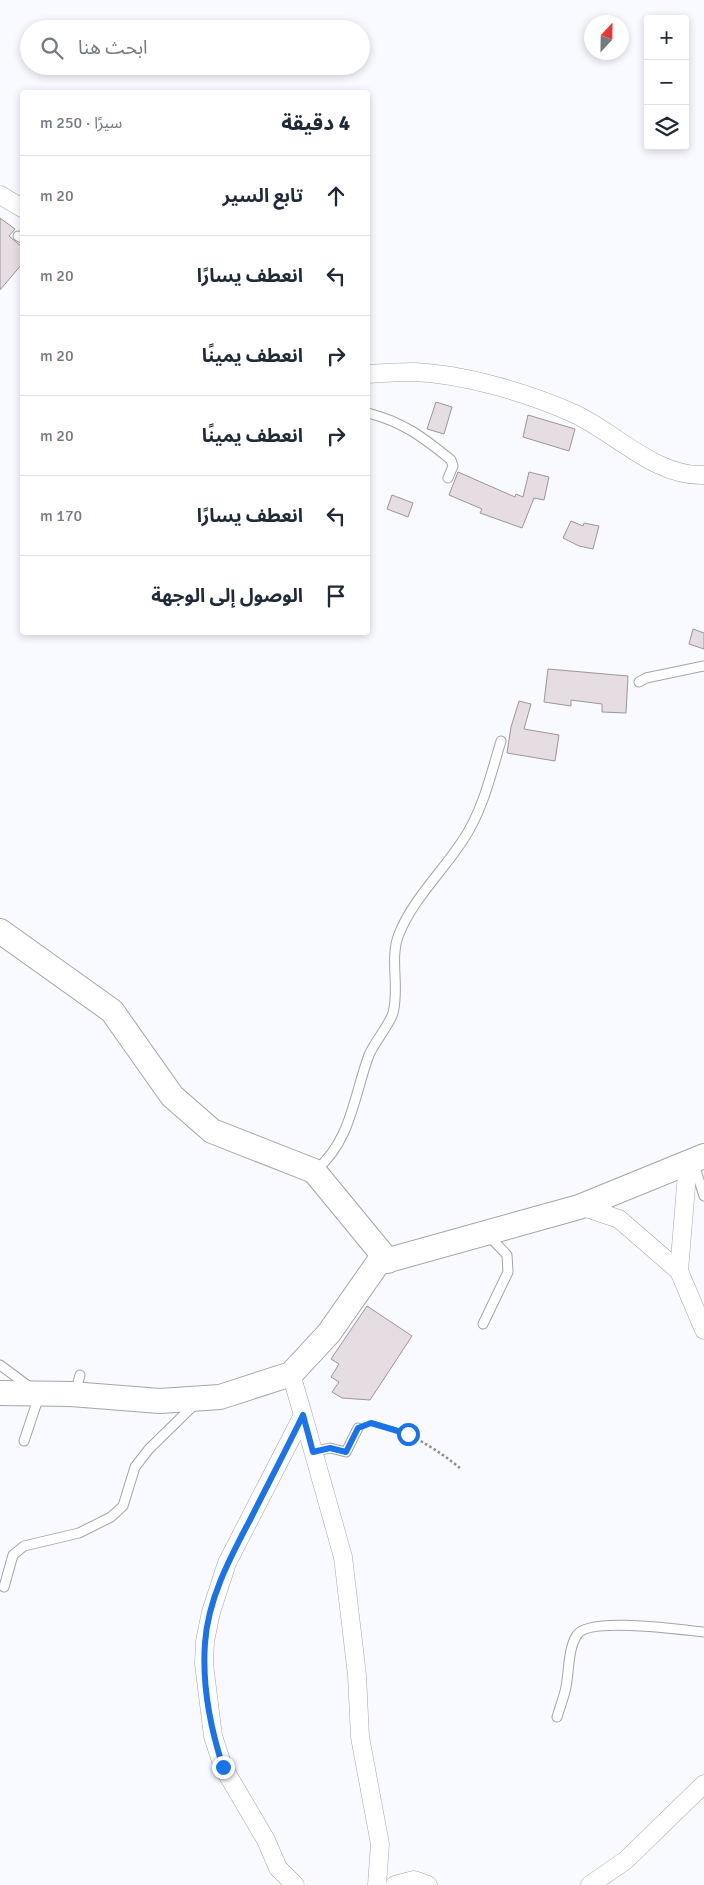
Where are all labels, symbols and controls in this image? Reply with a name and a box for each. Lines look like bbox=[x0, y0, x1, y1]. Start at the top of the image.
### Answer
north arrow bbox=[584, 15, 629, 60]
map controls bbox=[644, 15, 689, 150]
button: + bbox=[644, 15, 689, 60]
search box bbox=[20, 20, 370, 75]
icon: search bbox=[38, 34, 66, 62]
text: ابحث هنا bbox=[78, 36, 148, 60]
button: − bbox=[644, 60, 689, 105]
button: layers bbox=[644, 105, 689, 150]
text: 4 دقيقة bbox=[281, 110, 350, 136]
text: سيرًا · 250 m bbox=[40, 113, 122, 133]
icon: ahead bbox=[322, 182, 350, 210]
text: تابع السير bbox=[223, 184, 303, 208]
text: 20 m bbox=[40, 186, 74, 206]
icon: left bbox=[322, 262, 350, 290]
text: انعطف يسارًا bbox=[197, 264, 303, 288]
text: 20 m bbox=[40, 266, 74, 286]
icon: right bbox=[322, 342, 350, 370]
text: انعطف يمينًا bbox=[202, 344, 303, 368]
text: 20 m bbox=[40, 346, 74, 366]
icon: right bbox=[322, 422, 350, 450]
text: انعطف يمينًا bbox=[202, 424, 303, 448]
text: 20 m bbox=[40, 426, 74, 446]
icon: left bbox=[322, 502, 350, 530]
text: انعطف يسارًا bbox=[197, 504, 303, 528]
text: 170 m bbox=[40, 506, 82, 526]
icon: arrive bbox=[322, 582, 350, 610]
text: الوصول إلى الوجهة bbox=[151, 584, 303, 608]
route start bbox=[397, 1423, 420, 1446]
route end bbox=[212, 1756, 235, 1779]

